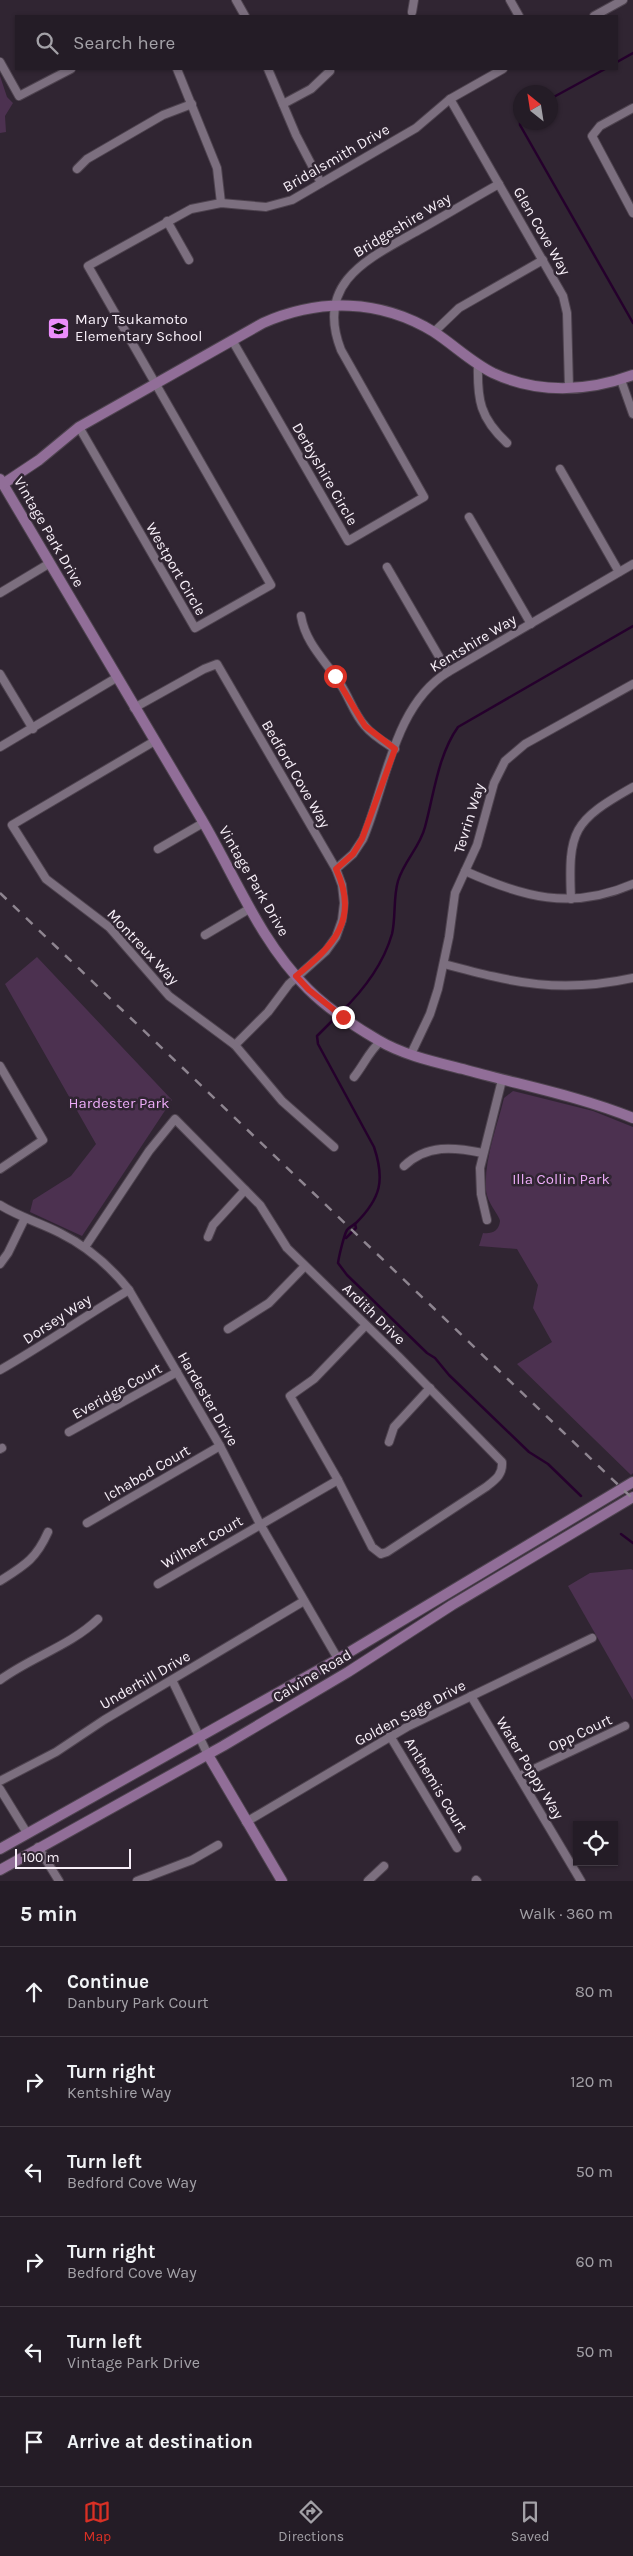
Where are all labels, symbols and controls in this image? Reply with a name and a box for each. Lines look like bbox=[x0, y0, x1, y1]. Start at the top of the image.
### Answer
search box bbox=[15, 15, 618, 70]
icon: search bbox=[33, 29, 61, 57]
text: Search here bbox=[73, 32, 175, 54]
north arrow bbox=[513, 85, 558, 130]
street label: Bridalsmith Drive bbox=[279, 120, 393, 196]
street label: Glen Cove Way bbox=[510, 184, 574, 278]
street label: Bridgeshire Way bbox=[350, 189, 454, 261]
place label: Mary Tsukamoto Elementary School bbox=[75, 310, 202, 345]
school or university icon: Mary Tsukamoto Elementary School bbox=[47, 316, 71, 340]
street label: Derbyshire Circle bbox=[288, 419, 362, 529]
street label: Vintage Park Drive bbox=[10, 474, 88, 590]
street label: Westport Circle bbox=[142, 519, 210, 619]
street label: Kentshire Way bbox=[426, 610, 520, 676]
route start bbox=[324, 665, 347, 688]
street label: Bedford Cove Way bbox=[258, 717, 334, 831]
street label: Tevrin Way bbox=[450, 781, 488, 855]
street label: Vintage Park Drive bbox=[215, 823, 293, 939]
street label: Montreux Way bbox=[103, 905, 183, 989]
route end bbox=[332, 1006, 355, 1029]
park label: Hardester Park bbox=[69, 1094, 169, 1112]
park label: Illa Collin Park bbox=[512, 1170, 610, 1188]
street label: Ardith Drive bbox=[339, 1280, 409, 1348]
street label: Dorsey Way bbox=[19, 1290, 95, 1348]
street label: Hardester Drive bbox=[174, 1349, 242, 1449]
street label: Everidge Court bbox=[69, 1359, 165, 1423]
street label: Ichabod Court bbox=[101, 1441, 194, 1505]
street label: Wilhert Court bbox=[158, 1511, 246, 1573]
street label: Calvine Road bbox=[269, 1645, 355, 1707]
street label: Underhill Drive bbox=[97, 1647, 193, 1713]
street label: Golden Sage Drive bbox=[351, 1676, 469, 1750]
street label: Opp Court bbox=[545, 1710, 615, 1756]
street label: Water Poppy Way bbox=[492, 1714, 568, 1822]
street label: Anthemis Court bbox=[401, 1734, 472, 1836]
map controls bbox=[573, 1821, 618, 1866]
button: locate bbox=[573, 1821, 618, 1866]
scale bar bbox=[15, 1846, 131, 1869]
text: 100 m bbox=[22, 1849, 60, 1866]
text: 5 min bbox=[20, 1902, 77, 1926]
text: Walk · 360 m bbox=[520, 1904, 613, 1923]
text: Continue bbox=[67, 1971, 149, 1993]
icon: ahead bbox=[20, 1978, 48, 2006]
text: 80 m bbox=[575, 1982, 613, 2001]
text: Danbury Park Court bbox=[67, 1993, 209, 2012]
text: Turn right bbox=[67, 2061, 156, 2083]
icon: right bbox=[20, 2068, 48, 2096]
text: 120 m bbox=[570, 2072, 613, 2091]
text: Kentshire Way bbox=[67, 2083, 171, 2102]
text: Turn left bbox=[67, 2151, 142, 2173]
icon: left bbox=[20, 2158, 48, 2186]
text: 50 m bbox=[576, 2162, 613, 2181]
text: Bedford Cove Way bbox=[67, 2173, 197, 2192]
text: Turn right bbox=[67, 2241, 156, 2263]
icon: right bbox=[20, 2248, 48, 2276]
text: 60 m bbox=[576, 2252, 613, 2271]
text: Bedford Cove Way bbox=[67, 2263, 197, 2282]
text: Turn left bbox=[67, 2331, 142, 2353]
icon: left bbox=[20, 2338, 48, 2366]
text: 50 m bbox=[576, 2342, 613, 2361]
text: Vintage Park Drive bbox=[67, 2353, 200, 2372]
icon: arrive bbox=[20, 2428, 48, 2456]
text: Arrive at destination bbox=[67, 2431, 253, 2453]
tab: Map bbox=[83, 2498, 111, 2545]
tab: Directions bbox=[278, 2498, 344, 2545]
tab: Saved bbox=[511, 2498, 550, 2545]

